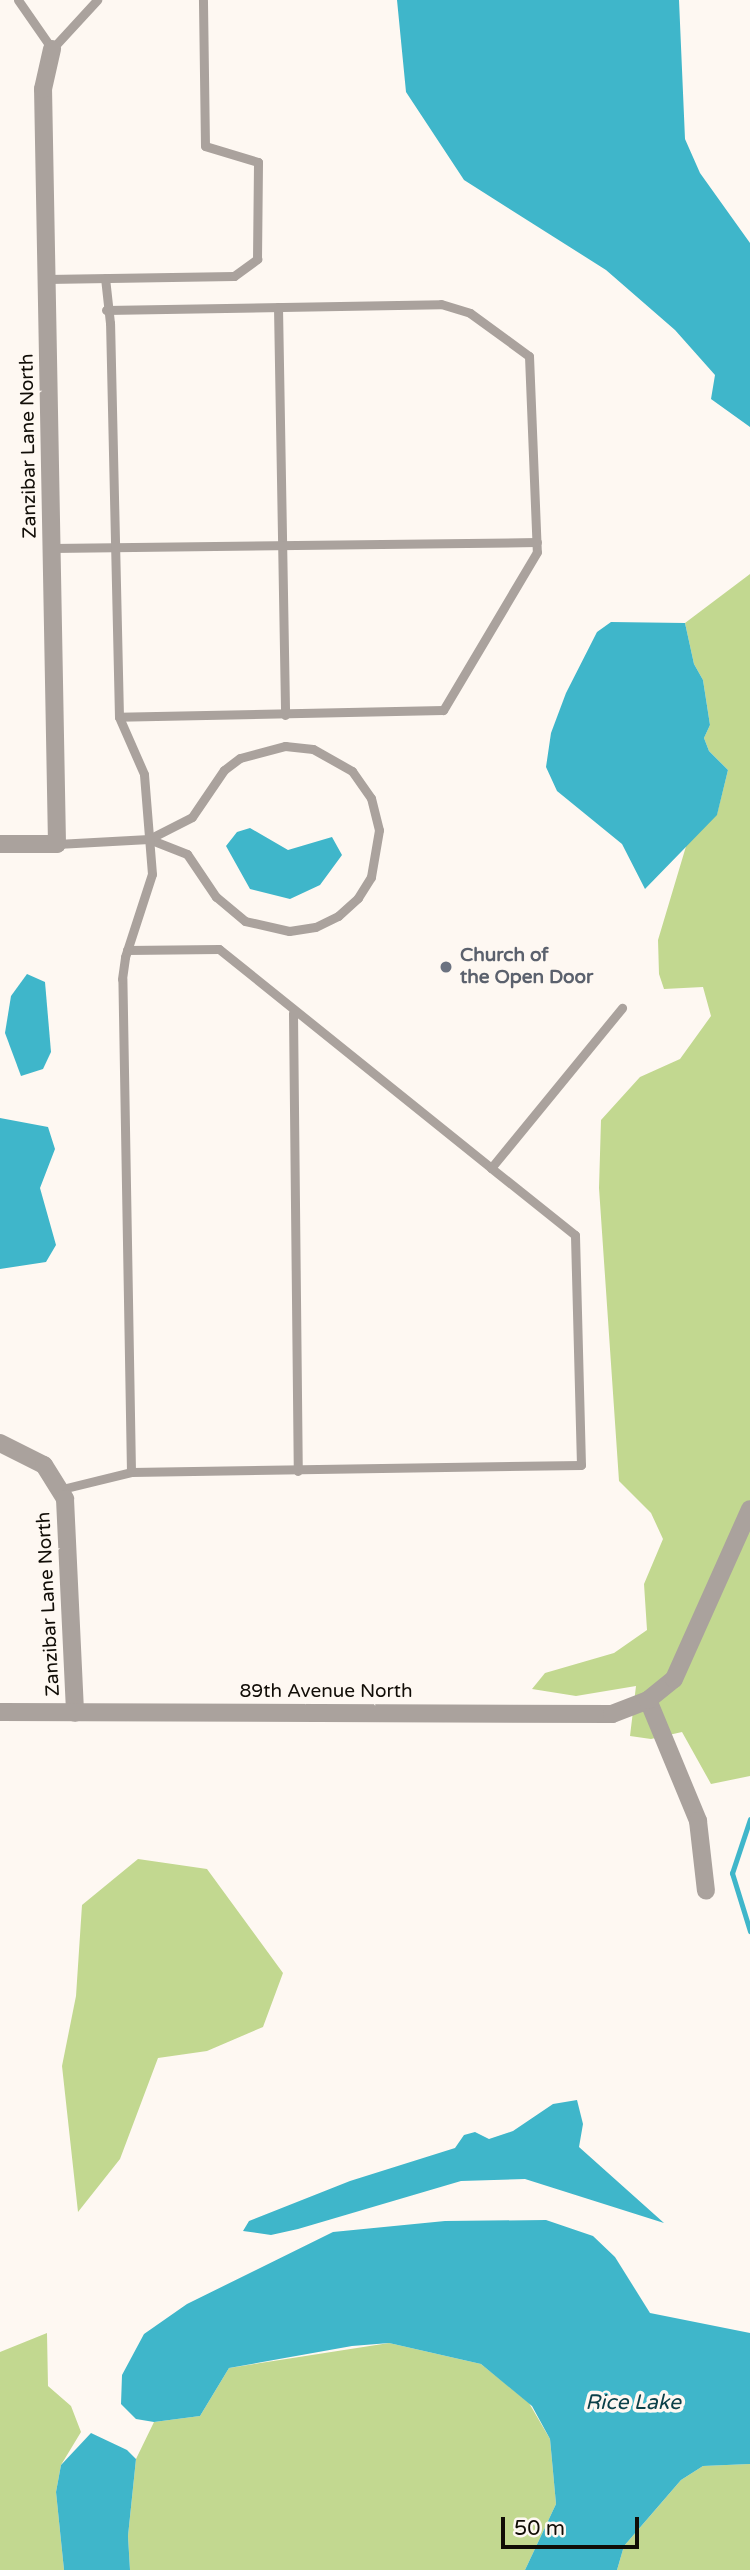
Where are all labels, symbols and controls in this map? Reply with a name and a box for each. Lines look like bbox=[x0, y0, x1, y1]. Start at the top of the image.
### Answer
street label: Zanzibar Lane North bbox=[16, 353, 42, 539]
place label: Church of the Open Door bbox=[460, 945, 593, 989]
marker: Church of the Open Door bbox=[438, 959, 454, 975]
street label: Zanzibar Lane North bbox=[33, 1511, 65, 1697]
street label: 89th Avenue North bbox=[239, 1681, 413, 1703]
water label: Rice Lake bbox=[585, 2390, 681, 2416]
scale bar bbox=[505, 2504, 643, 2548]
text: 50 m bbox=[514, 2516, 565, 2541]

